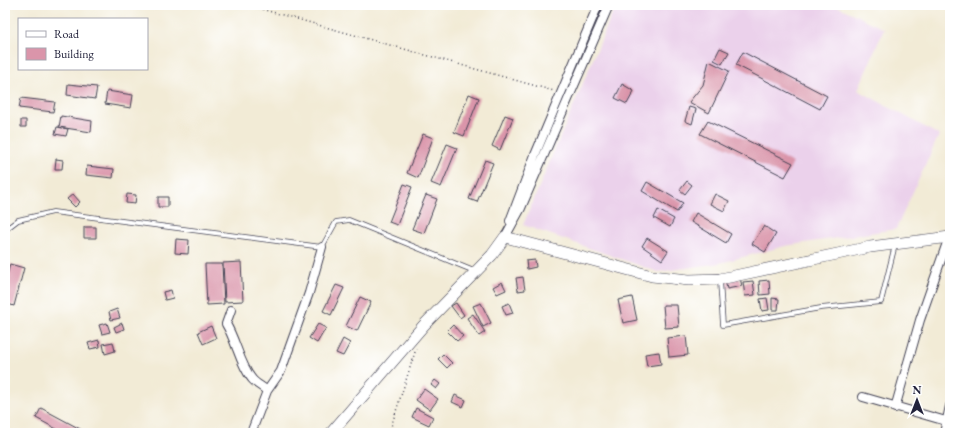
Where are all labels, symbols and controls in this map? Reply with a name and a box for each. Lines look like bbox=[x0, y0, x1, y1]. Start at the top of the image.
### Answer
legend bbox=[18, 18, 148, 70]
text: Road bbox=[54, 26, 80, 42]
text: Building bbox=[54, 46, 95, 62]
north arrow bbox=[897, 380, 937, 420]
text: N bbox=[913, 383, 922, 397]

